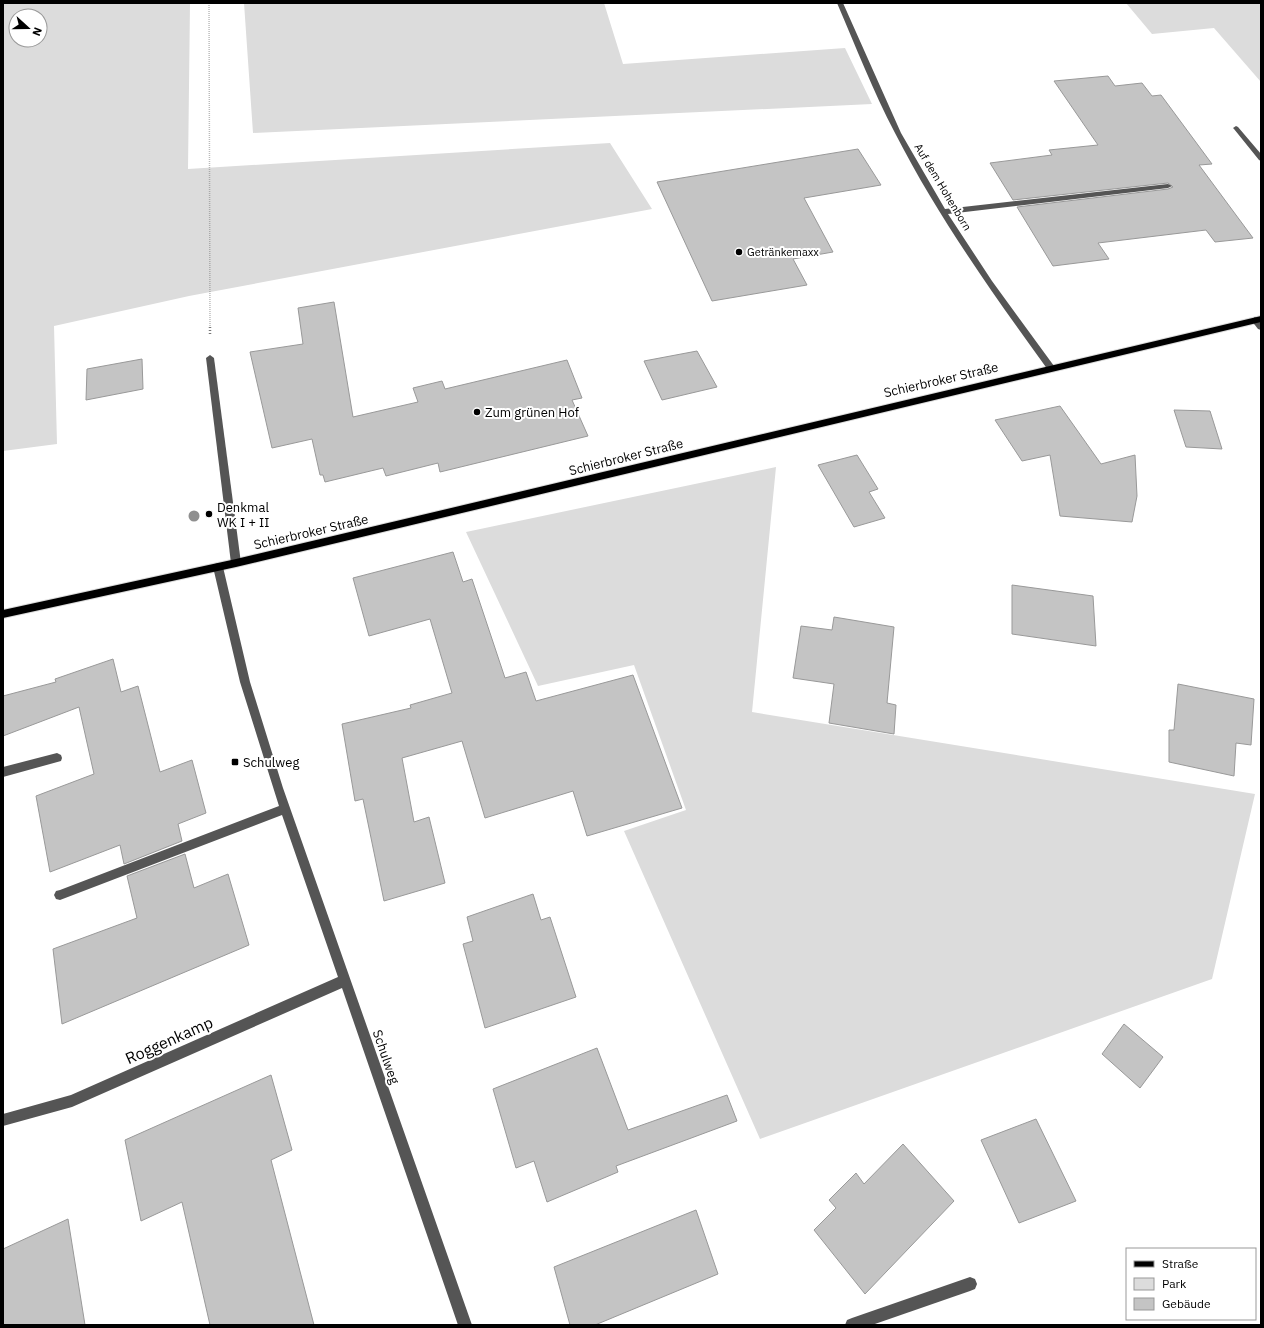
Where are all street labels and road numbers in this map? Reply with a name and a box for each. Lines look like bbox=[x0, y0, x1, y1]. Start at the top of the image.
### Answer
street label: Auf dem Hohenborn bbox=[911, 141, 975, 233]
street label: Schierbroker Straße bbox=[882, 359, 1000, 401]
street label: Schierbroker Straße bbox=[567, 435, 685, 479]
street label: Schierbroker Straße bbox=[252, 511, 370, 553]
street label: Roggenkamp bbox=[122, 1012, 216, 1068]
street label: Schulweg bbox=[369, 1028, 403, 1086]

